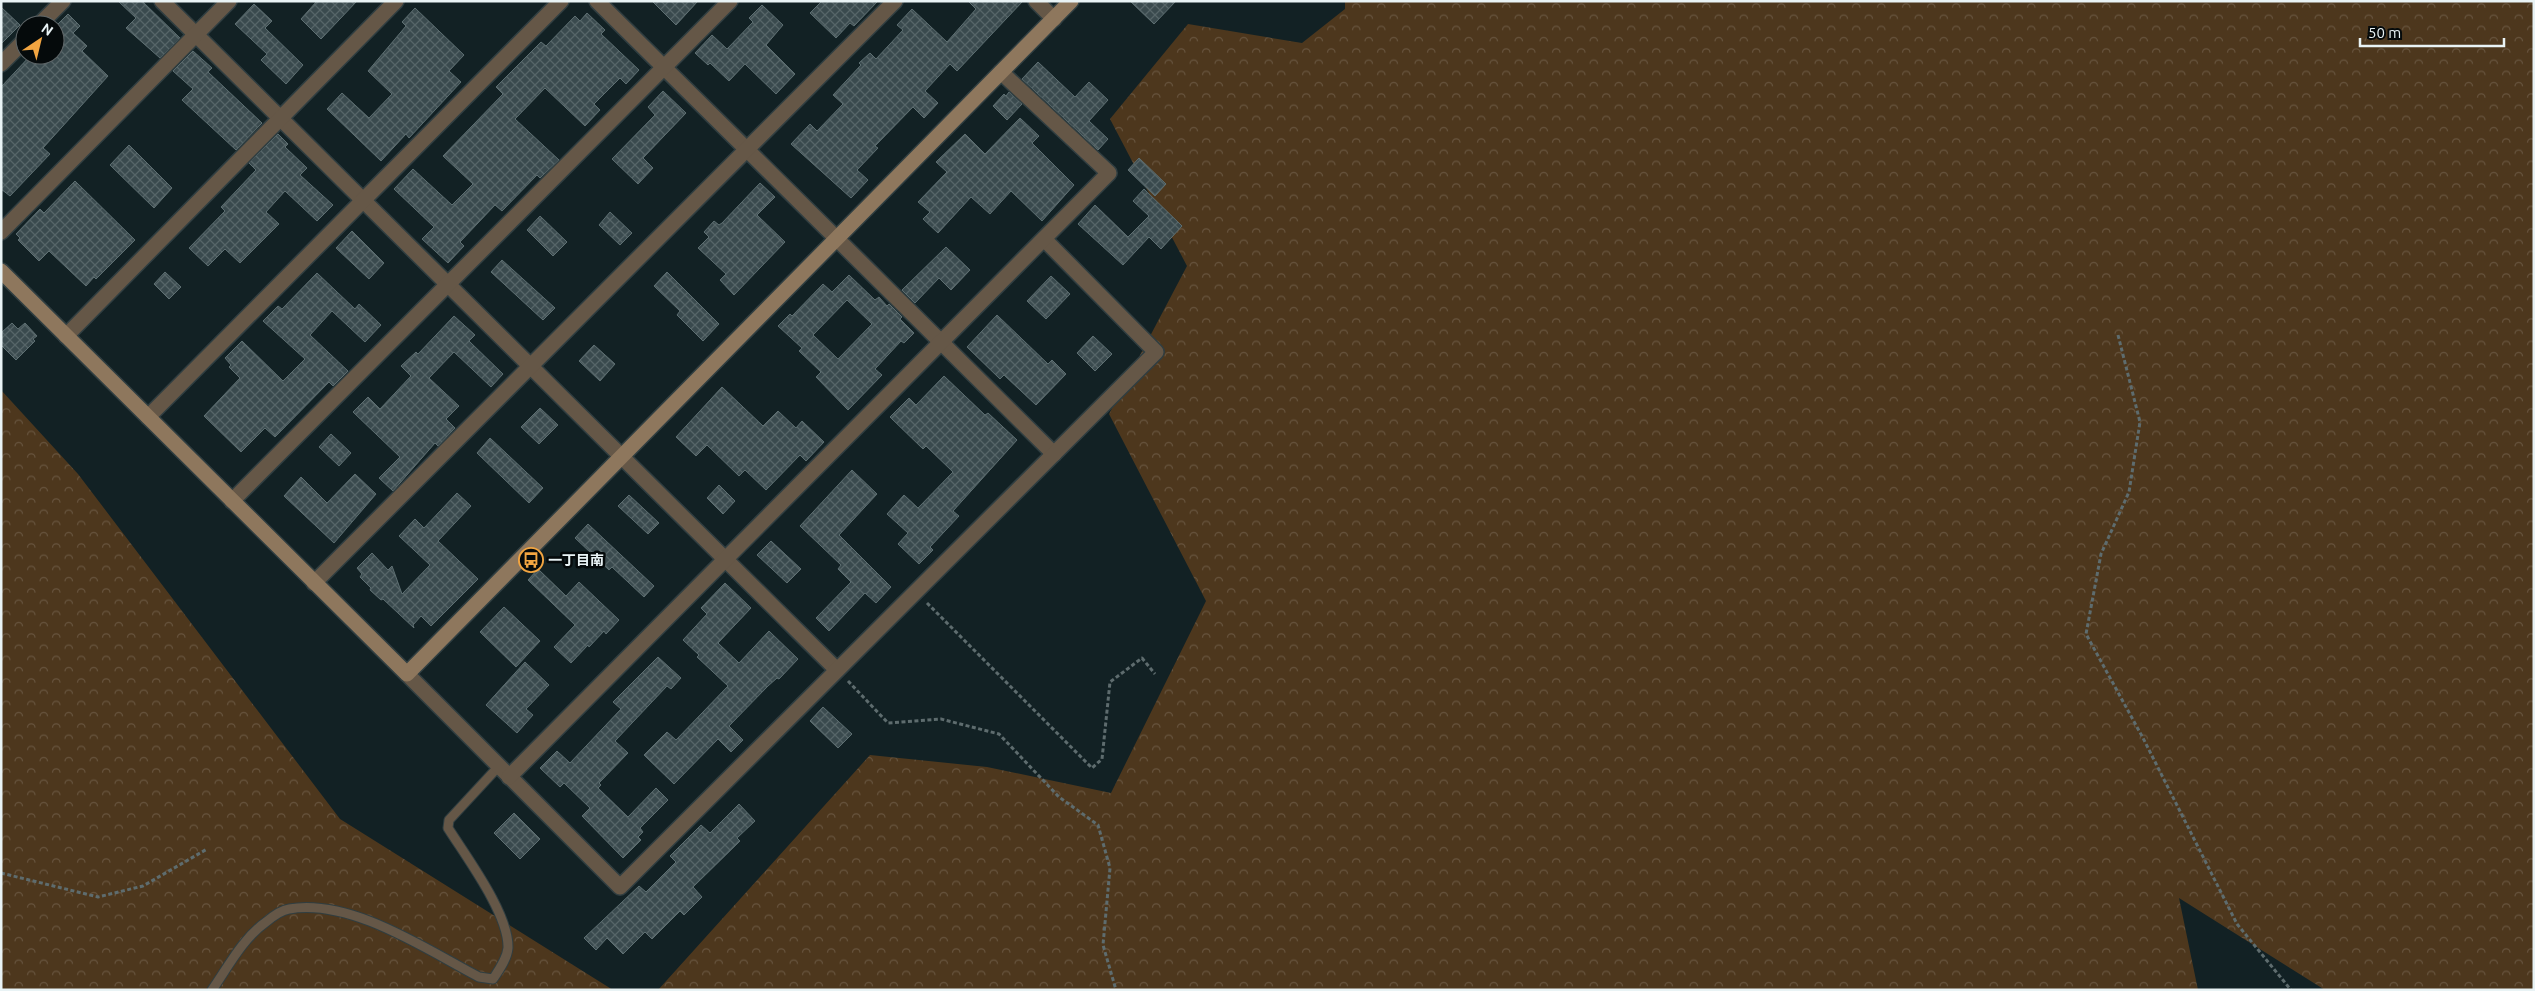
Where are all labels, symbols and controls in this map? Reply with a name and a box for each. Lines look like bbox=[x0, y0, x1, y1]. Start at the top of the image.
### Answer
north arrow bbox=[15, 15, 65, 65]
scale bar bbox=[2360, 15, 2504, 47]
text: N bbox=[39, 20, 56, 39]
text: 50 m bbox=[2368, 24, 2401, 41]
bus stop icon: 一丁目南 bbox=[518, 547, 544, 573]
place label: 一丁目南 bbox=[548, 552, 604, 568]

